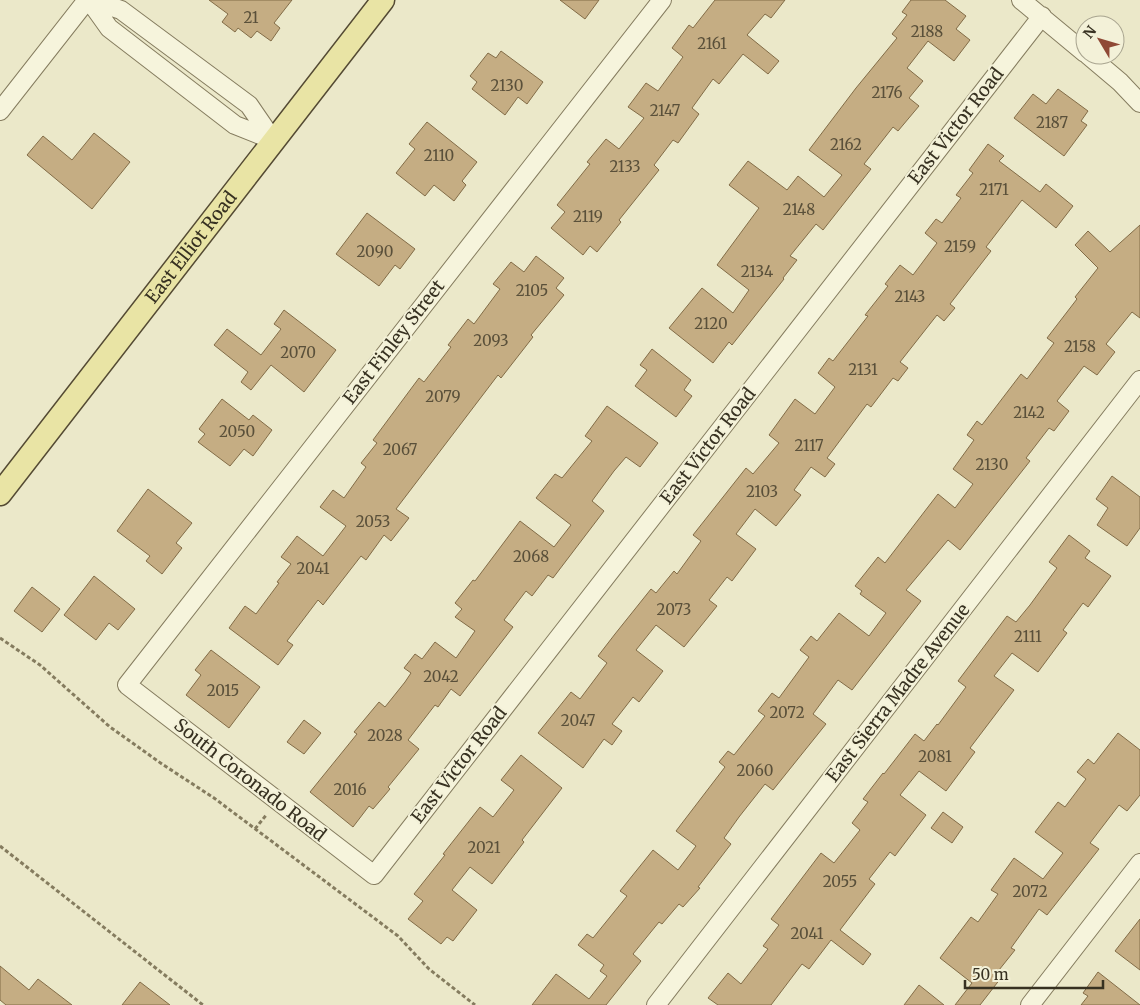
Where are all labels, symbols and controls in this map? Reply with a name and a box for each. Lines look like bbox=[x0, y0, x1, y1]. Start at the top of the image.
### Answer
house number: 21 bbox=[243, 8, 259, 27]
north arrow bbox=[1075, 15, 1125, 65]
house number: 2188 bbox=[911, 22, 943, 41]
text: N bbox=[1079, 22, 1100, 42]
house number: 2161 bbox=[697, 34, 727, 53]
street label: East Victor Road bbox=[903, 63, 1008, 189]
house number: 2130 bbox=[491, 76, 523, 95]
house number: 2176 bbox=[871, 83, 903, 102]
house number: 2147 bbox=[650, 101, 681, 120]
house number: 2187 bbox=[1036, 113, 1068, 132]
house number: 2162 bbox=[830, 135, 862, 154]
house number: 2110 bbox=[424, 146, 454, 165]
house number: 2133 bbox=[609, 157, 641, 176]
house number: 2171 bbox=[979, 180, 1009, 199]
street label: East Elliot Road bbox=[140, 186, 242, 308]
house number: 2148 bbox=[783, 200, 815, 219]
house number: 2119 bbox=[573, 207, 603, 226]
house number: 2159 bbox=[944, 237, 976, 256]
house number: 2090 bbox=[357, 242, 394, 261]
house number: 2134 bbox=[741, 262, 773, 281]
street label: East Finley Street bbox=[338, 275, 449, 409]
house number: 2105 bbox=[516, 281, 548, 300]
house number: 2143 bbox=[895, 287, 925, 306]
house number: 2120 bbox=[694, 314, 728, 333]
house number: 2093 bbox=[473, 331, 509, 350]
house number: 2158 bbox=[1064, 337, 1096, 356]
house number: 2070 bbox=[280, 343, 316, 362]
house number: 2131 bbox=[848, 360, 878, 379]
street label: East Victor Road bbox=[655, 383, 760, 509]
house number: 2079 bbox=[425, 387, 461, 406]
house number: 2142 bbox=[1013, 403, 1045, 422]
house number: 2050 bbox=[219, 422, 255, 441]
house number: 2117 bbox=[794, 436, 824, 455]
house number: 2067 bbox=[383, 440, 418, 459]
house number: 2130 bbox=[976, 455, 1008, 474]
house number: 2103 bbox=[746, 482, 778, 501]
house number: 2053 bbox=[356, 512, 390, 531]
house number: 2068 bbox=[513, 547, 549, 566]
house number: 2041 bbox=[296, 559, 330, 578]
street label: East Sierra Madre Avenue bbox=[821, 599, 975, 787]
house number: 2073 bbox=[657, 600, 691, 619]
house number: 2111 bbox=[1014, 627, 1042, 646]
house number: 2042 bbox=[423, 667, 459, 686]
house number: 2015 bbox=[207, 681, 239, 700]
street label: East Victor Road bbox=[406, 702, 511, 828]
house number: 2072 bbox=[769, 703, 805, 722]
house number: 2047 bbox=[561, 711, 596, 730]
street label: South Coronado Road bbox=[170, 713, 331, 846]
house number: 2028 bbox=[367, 726, 403, 745]
house number: 2081 bbox=[918, 747, 952, 766]
house number: 2060 bbox=[737, 761, 773, 780]
house number: 2016 bbox=[334, 780, 366, 799]
house number: 2021 bbox=[467, 838, 501, 857]
house number: 2055 bbox=[823, 872, 857, 891]
house number: 2072 bbox=[1012, 882, 1048, 901]
house number: 2041 bbox=[790, 924, 824, 943]
scale bar bbox=[965, 958, 1102, 990]
text: 50 m bbox=[972, 965, 1009, 984]

